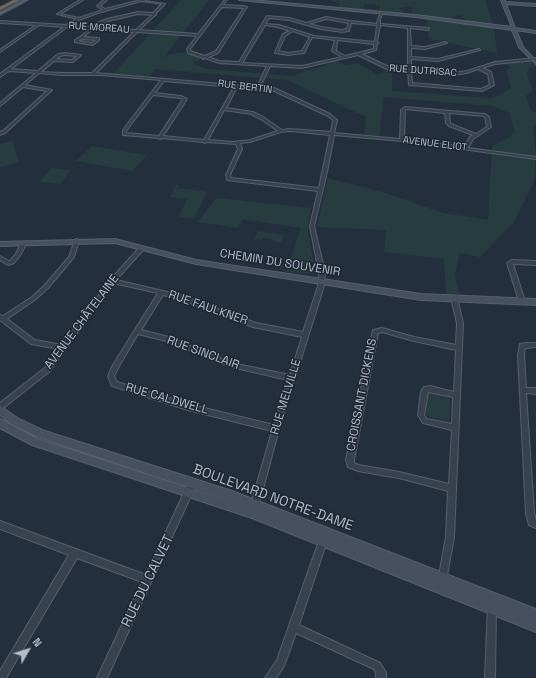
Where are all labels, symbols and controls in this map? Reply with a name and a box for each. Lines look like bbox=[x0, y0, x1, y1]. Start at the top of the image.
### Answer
street label: RUE MOREAU bbox=[68, 20, 130, 36]
street label: RUE DUTRISAC bbox=[389, 63, 457, 79]
street label: RUE BERTIN bbox=[217, 78, 273, 96]
street label: AVENUE ELIOT bbox=[402, 134, 468, 154]
street label: CHEMIN DU SOUVENIR bbox=[219, 246, 341, 280]
street label: AVENUE CHÂTELAINE bbox=[42, 272, 122, 372]
street label: RUE FAULKNER bbox=[166, 288, 250, 328]
street label: RUE SINCLAIR bbox=[165, 333, 241, 373]
street label: CROISSANT DICKENS bbox=[344, 337, 380, 453]
street label: RUE MELVILLE bbox=[268, 357, 304, 437]
street label: RUE CALDWELL bbox=[124, 380, 210, 418]
street label: BOULEVARD NOTRE-DAME bbox=[191, 461, 355, 535]
street label: RUE DU CALVET bbox=[118, 532, 178, 630]
north arrow bbox=[8, 630, 48, 670]
text: N bbox=[30, 635, 45, 650]

